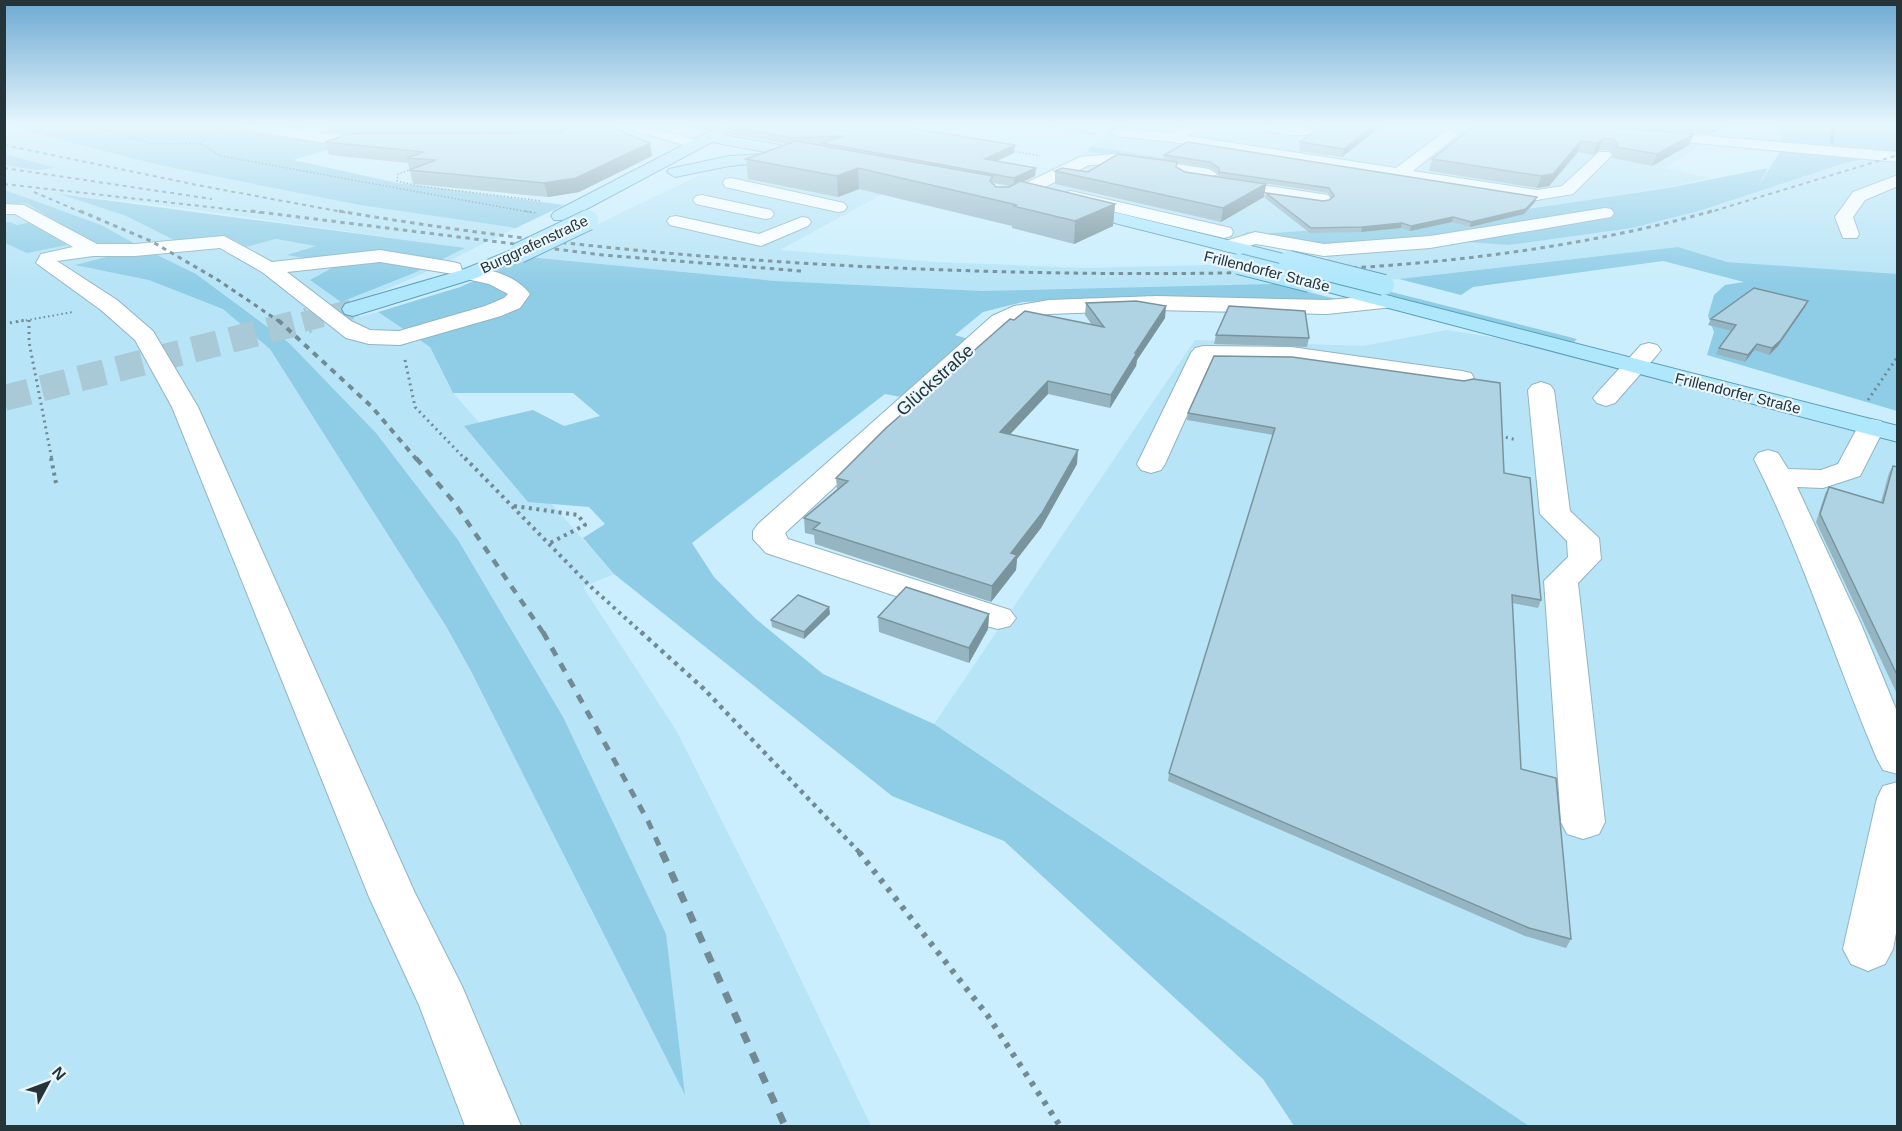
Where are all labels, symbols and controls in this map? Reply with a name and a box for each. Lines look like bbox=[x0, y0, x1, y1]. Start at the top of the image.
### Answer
street label: Burggrafenstraße bbox=[478, 212, 590, 276]
street label: Frillendorfer Straße bbox=[1202, 247, 1332, 295]
street label: Glückstraße bbox=[892, 340, 978, 420]
street label: Frillendorfer Straße bbox=[1673, 369, 1803, 417]
north arrow bbox=[18, 1053, 78, 1113]
text: N bbox=[49, 1064, 69, 1083]

